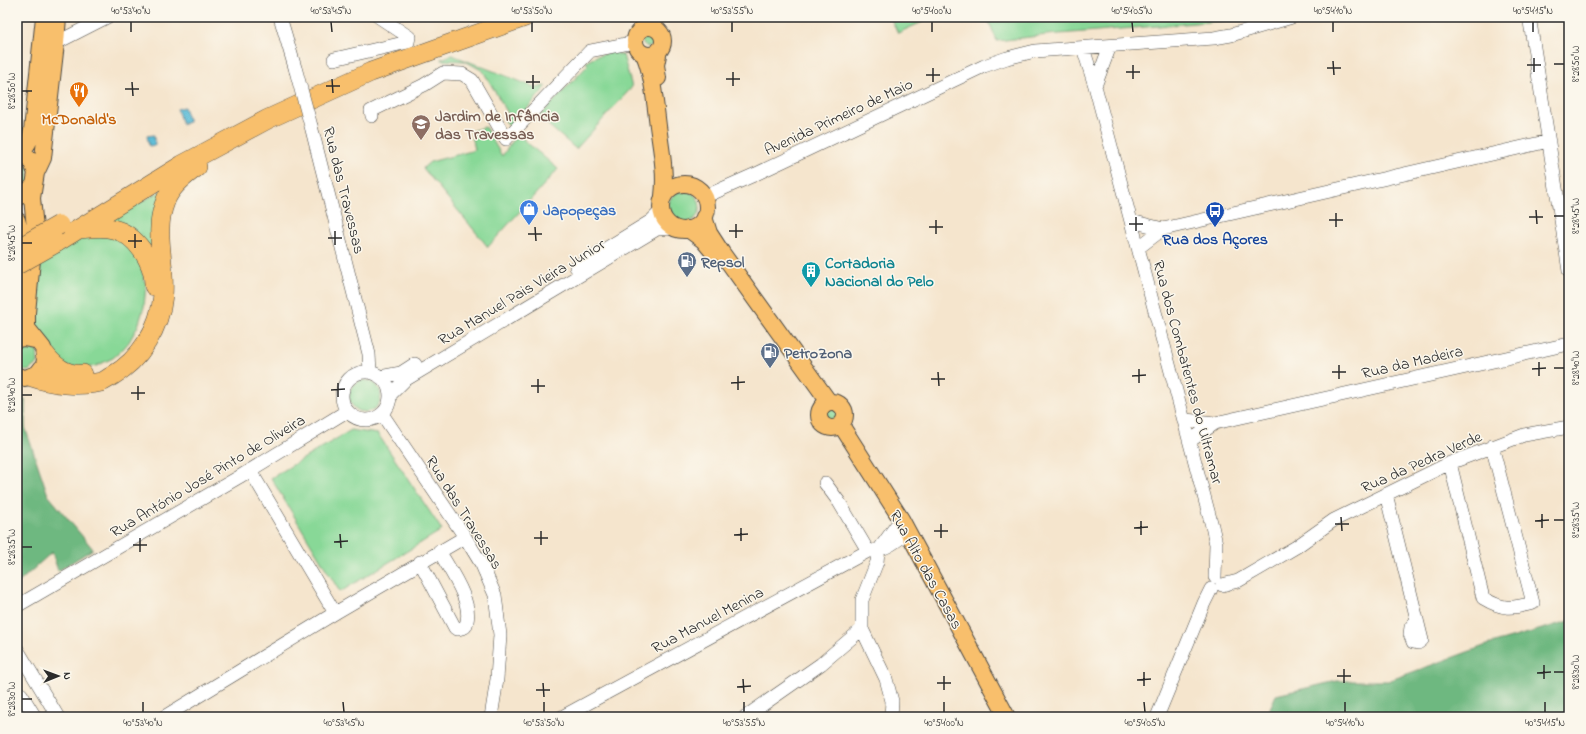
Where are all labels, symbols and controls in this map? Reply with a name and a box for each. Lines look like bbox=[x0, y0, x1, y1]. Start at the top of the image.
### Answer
text: 40°53'40"N bbox=[111, 4, 151, 19]
text: 40°53'45"N bbox=[311, 4, 352, 19]
text: 40°53'50"N bbox=[511, 4, 553, 19]
text: 40°53'55"N bbox=[711, 4, 754, 19]
text: 40°54'00"N bbox=[912, 4, 952, 19]
text: 40°54'05"N bbox=[1111, 4, 1153, 19]
text: 40°54'10"N bbox=[1314, 4, 1353, 19]
text: 40°54'15"N bbox=[1513, 4, 1553, 19]
text: 8°28'50"W bbox=[1569, 46, 1584, 82]
text: 8°28'50"W bbox=[5, 73, 20, 109]
street label: Avenida Primeiro de Maio bbox=[761, 73, 917, 163]
restaurant icon: McDonald's bbox=[68, 80, 90, 108]
place label: Jardim de Infância das Travessas bbox=[435, 105, 559, 147]
place label: McDonald's bbox=[42, 108, 116, 132]
school or university icon: Jardim de Infância das Travessas bbox=[410, 113, 432, 141]
street label: Rua das Travessas bbox=[316, 124, 370, 256]
shop icon: Japopeças bbox=[518, 198, 540, 226]
text: 8°28'45"W bbox=[1569, 198, 1584, 234]
place label: Japopeças bbox=[543, 199, 616, 223]
bus stop icon: Rua dos Açores bbox=[1204, 200, 1226, 228]
text: 8°28'45"W bbox=[5, 225, 20, 261]
place label: Rua dos Açores bbox=[1161, 228, 1268, 252]
street label: Rua Manuel Pais Vieira Junior bbox=[434, 233, 610, 352]
fuel station icon: Repsol bbox=[676, 250, 698, 278]
place label: Repsol bbox=[700, 251, 745, 275]
place label: Cortadoria Nacional do Pelo bbox=[825, 252, 934, 294]
street label: Rua dos Combatentes do Ultramar bbox=[1146, 258, 1229, 487]
building icon: Cortadoria Nacional do Pelo bbox=[800, 260, 822, 288]
street label: Rua da Madeira bbox=[1359, 340, 1465, 386]
fuel station icon: PetroZona bbox=[759, 341, 781, 369]
place label: PetroZona bbox=[784, 342, 852, 366]
text: 8°28'40"W bbox=[1569, 350, 1584, 385]
text: 8°28'40"W bbox=[5, 377, 20, 412]
street label: Rua António José Pinto de Oliveira bbox=[106, 409, 310, 545]
street label: Rua da Pedra Verde bbox=[1358, 425, 1487, 500]
street label: Rua das Travessas bbox=[419, 452, 508, 575]
text: 8°28'35"W bbox=[1569, 502, 1584, 538]
street label: Rua Alto das Casas bbox=[883, 506, 968, 634]
text: 8°28'35"W bbox=[5, 529, 20, 565]
street label: Rua Manuel Menina bbox=[648, 581, 768, 660]
text: 8°28'30"W bbox=[1569, 654, 1584, 689]
north arrow bbox=[38, 656, 78, 696]
text: N bbox=[59, 672, 75, 680]
text: 8°28'30"W bbox=[5, 681, 20, 716]
text: 40°53'40"N bbox=[123, 716, 163, 731]
text: 40°53'45"N bbox=[324, 716, 365, 731]
text: 40°53'50"N bbox=[523, 716, 565, 731]
text: 40°53'55"N bbox=[723, 716, 766, 731]
text: 40°54'00"N bbox=[924, 716, 964, 731]
text: 40°54'05"N bbox=[1124, 716, 1166, 731]
text: 40°54'10"N bbox=[1326, 716, 1365, 731]
text: 40°54'15"N bbox=[1525, 716, 1565, 731]

